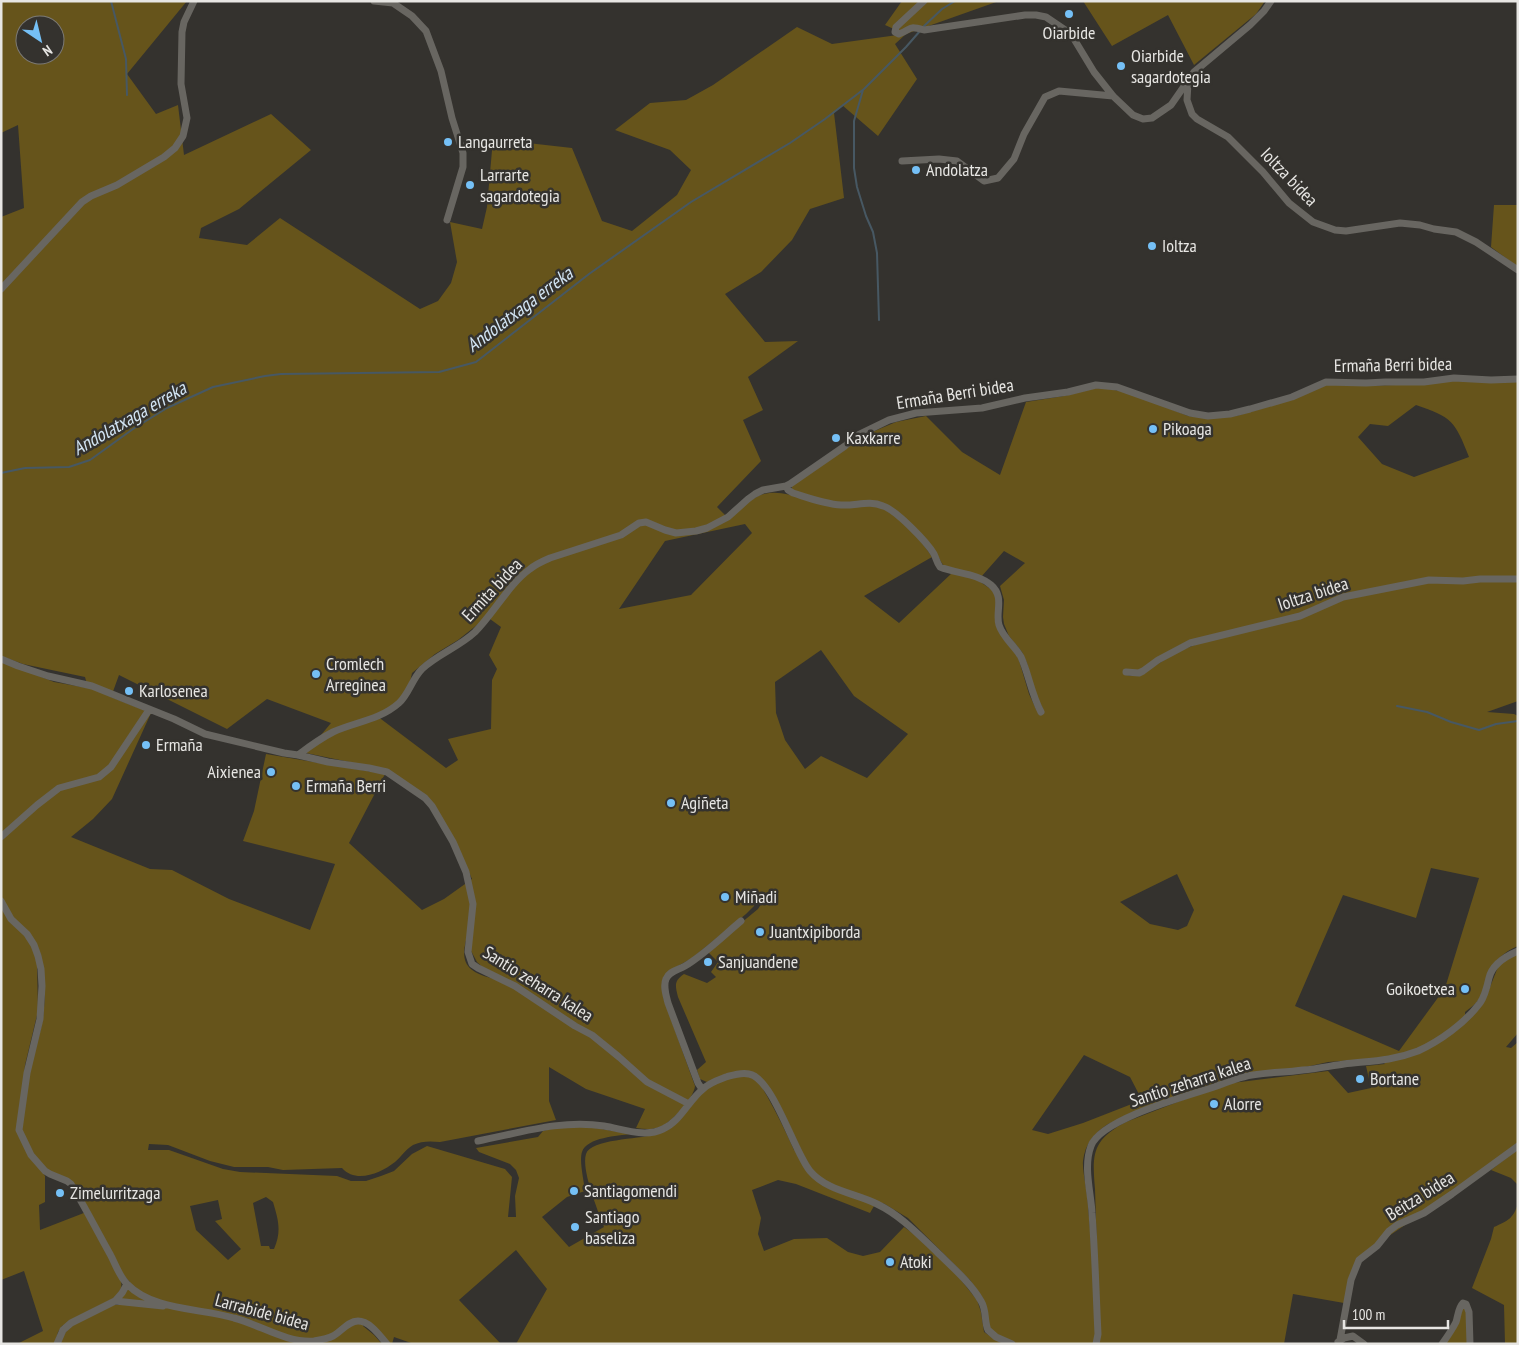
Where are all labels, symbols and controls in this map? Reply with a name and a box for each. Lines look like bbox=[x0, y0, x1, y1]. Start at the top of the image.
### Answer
marker: Oiarbide bbox=[1063, 8, 1075, 20]
north arrow bbox=[15, 15, 65, 65]
place label: Oiarbide bbox=[1043, 21, 1095, 44]
text: N bbox=[39, 41, 56, 60]
place label: Oiarbide sagardotegia bbox=[1131, 44, 1211, 88]
marker: Oiarbide sagardotegia bbox=[1115, 60, 1127, 72]
place label: Langaurreta bbox=[458, 130, 533, 153]
marker: Langaurreta bbox=[442, 136, 454, 148]
street label: Ioltza bidea bbox=[1256, 142, 1323, 211]
place label: Andolatza bbox=[926, 158, 988, 181]
place label: Larrarte sagardotegia bbox=[480, 163, 560, 207]
marker: Andolatza bbox=[910, 164, 922, 176]
marker: Larrarte sagardotegia bbox=[464, 179, 476, 191]
place label: Ioltza bbox=[1162, 234, 1197, 257]
marker: Ioltza bbox=[1146, 240, 1158, 252]
water label: Andolatxaga erreka bbox=[461, 260, 578, 357]
street label: Ermaña Berri bidea bbox=[1334, 352, 1452, 377]
street label: Ermaña Berri bidea bbox=[895, 373, 1015, 414]
water label: Andolatxaga erreka bbox=[68, 375, 191, 460]
place label: Pikoaga bbox=[1163, 417, 1212, 440]
marker: Pikoaga bbox=[1147, 423, 1159, 435]
place label: Kaxkarre bbox=[846, 426, 901, 449]
marker: Kaxkarre bbox=[830, 432, 842, 444]
street label: Ermita bidea bbox=[456, 553, 527, 626]
street label: Ioltza bidea bbox=[1275, 571, 1351, 616]
place label: Cromlech Arreginea bbox=[326, 652, 386, 696]
marker: Cromlech Arreginea bbox=[310, 668, 322, 680]
place label: Karlosenea bbox=[139, 679, 208, 702]
marker: Karlosenea bbox=[123, 685, 135, 697]
place label: Ermaña bbox=[156, 733, 203, 756]
marker: Ermaña bbox=[140, 739, 152, 751]
place label: Aixienea bbox=[207, 760, 261, 783]
marker: Aixienea bbox=[265, 766, 277, 778]
place label: Ermaña Berri bbox=[306, 774, 386, 797]
marker: Ermaña Berri bbox=[290, 780, 302, 792]
place label: Agiñeta bbox=[681, 791, 728, 814]
marker: Agiñeta bbox=[665, 797, 677, 809]
place label: Miñadi bbox=[735, 885, 777, 908]
marker: Miñadi bbox=[719, 891, 731, 903]
place label: Juantxipiborda bbox=[769, 920, 861, 943]
marker: Juantxipiborda bbox=[754, 926, 766, 938]
street label: Santio zeharra kalea bbox=[479, 940, 598, 1027]
place label: Sanjuandene bbox=[718, 950, 798, 973]
marker: Sanjuandene bbox=[702, 956, 714, 968]
place label: Goikoetxea bbox=[1386, 977, 1455, 1000]
marker: Goikoetxea bbox=[1459, 983, 1471, 995]
street label: Santio zeharra kalea bbox=[1126, 1051, 1253, 1112]
place label: Bortane bbox=[1370, 1067, 1419, 1090]
marker: Bortane bbox=[1354, 1073, 1366, 1085]
place label: Alorre bbox=[1224, 1092, 1262, 1115]
marker: Alorre bbox=[1208, 1098, 1220, 1110]
street label: Beitza bidea bbox=[1381, 1166, 1458, 1226]
place label: Santiagomendi bbox=[584, 1179, 677, 1202]
place label: Zimelurritzaga bbox=[70, 1181, 160, 1204]
marker: Santiagomendi bbox=[568, 1185, 580, 1197]
marker: Zimelurritzaga bbox=[54, 1187, 66, 1199]
place label: Santiago baseliza bbox=[585, 1205, 640, 1249]
marker: Santiago baseliza bbox=[569, 1221, 581, 1233]
place label: Atoki bbox=[900, 1250, 932, 1273]
marker: Atoki bbox=[884, 1256, 896, 1268]
street label: Larrabide bidea bbox=[213, 1288, 312, 1335]
scale bar bbox=[1344, 1298, 1448, 1330]
text: 100 m bbox=[1352, 1305, 1385, 1324]

